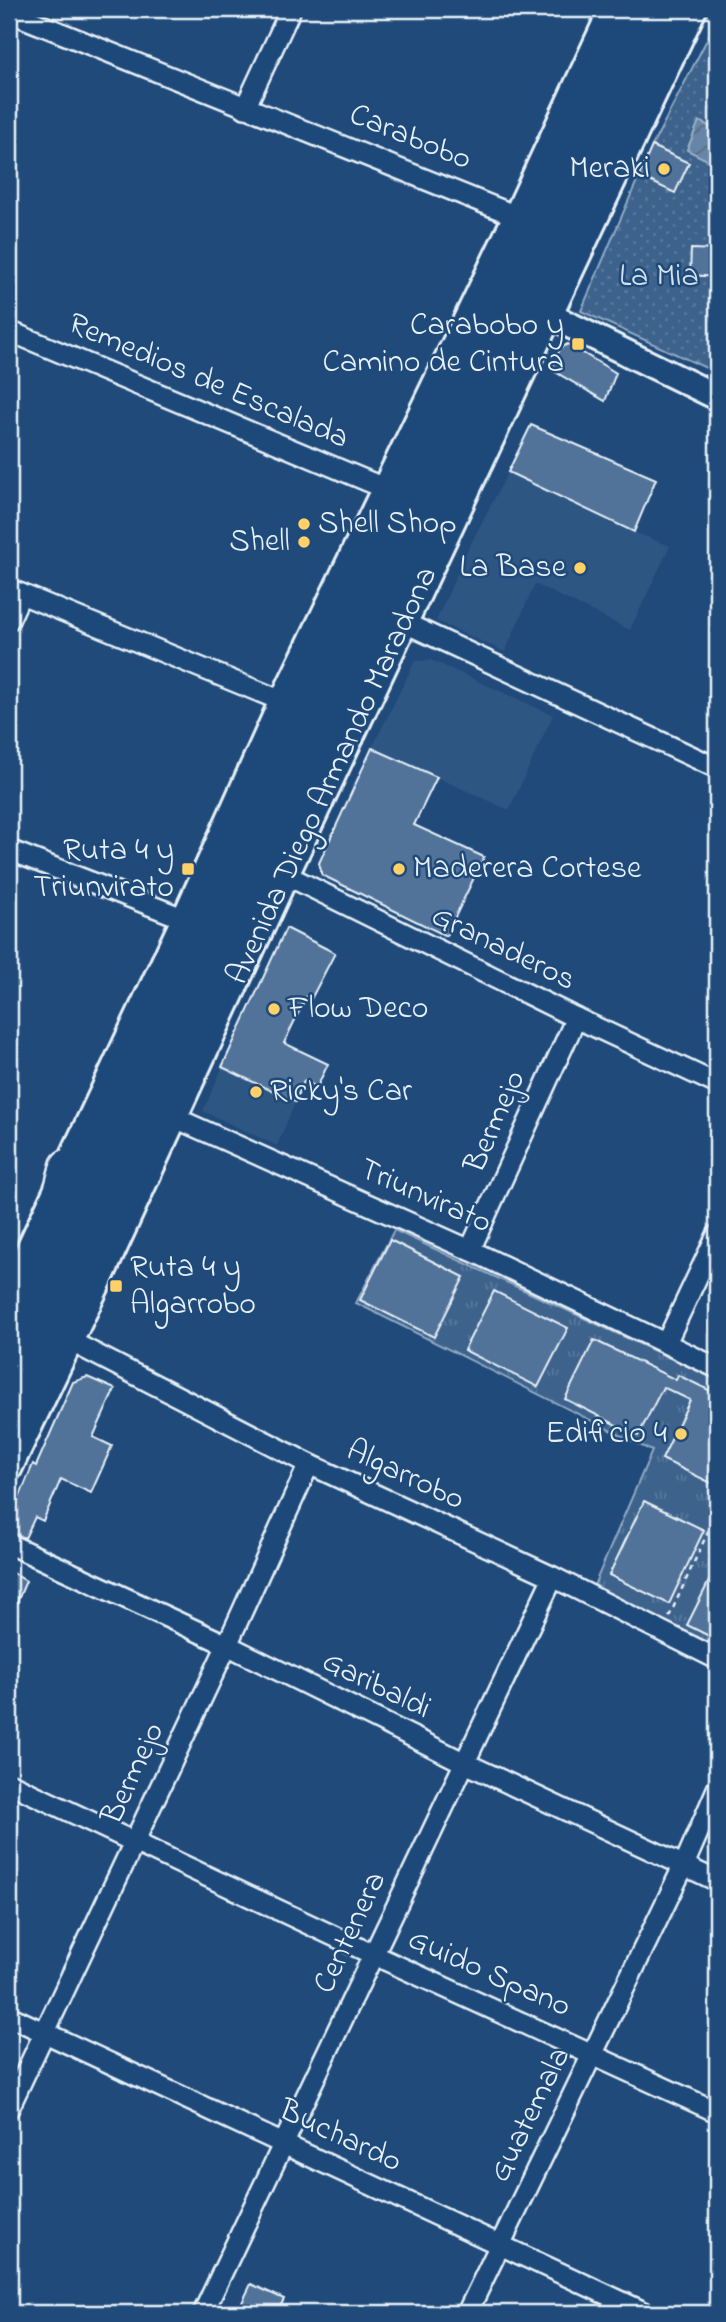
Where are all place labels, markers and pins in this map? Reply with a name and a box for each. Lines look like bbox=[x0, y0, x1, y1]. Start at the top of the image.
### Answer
place label: Meraki bbox=[569, 146, 650, 193]
marker: Meraki bbox=[656, 161, 672, 177]
place label: Carabobo y Camino de Cintura bbox=[323, 303, 564, 387]
marker: Carabobo y Camino de Cintura bbox=[570, 336, 586, 352]
place label: Shell Shop bbox=[318, 501, 457, 548]
marker: Shell Shop bbox=[296, 516, 312, 532]
place label: Shell bbox=[229, 519, 290, 566]
marker: Shell bbox=[296, 534, 312, 550]
place label: La Base bbox=[459, 545, 567, 592]
marker: La Base bbox=[572, 560, 588, 576]
place label: Ruta 4 y Triunvirato bbox=[33, 828, 174, 912]
place label: Maderera Cortese bbox=[413, 846, 642, 893]
marker: Ruta 4 y Triunvirato bbox=[180, 861, 196, 877]
marker: Maderera Cortese bbox=[391, 861, 407, 877]
place label: Flow Deco bbox=[287, 986, 428, 1033]
marker: Flow Deco bbox=[266, 1001, 282, 1017]
place label: Ricky's Car bbox=[270, 1069, 412, 1116]
marker: Ricky's Car bbox=[248, 1084, 264, 1100]
place label: Ruta 4 y Algarrobo bbox=[130, 1245, 256, 1329]
marker: Ruta 4 y Algarrobo bbox=[108, 1278, 124, 1294]
place label: Edificio 4 bbox=[545, 1411, 667, 1458]
marker: Edificio 4 bbox=[673, 1426, 689, 1442]

